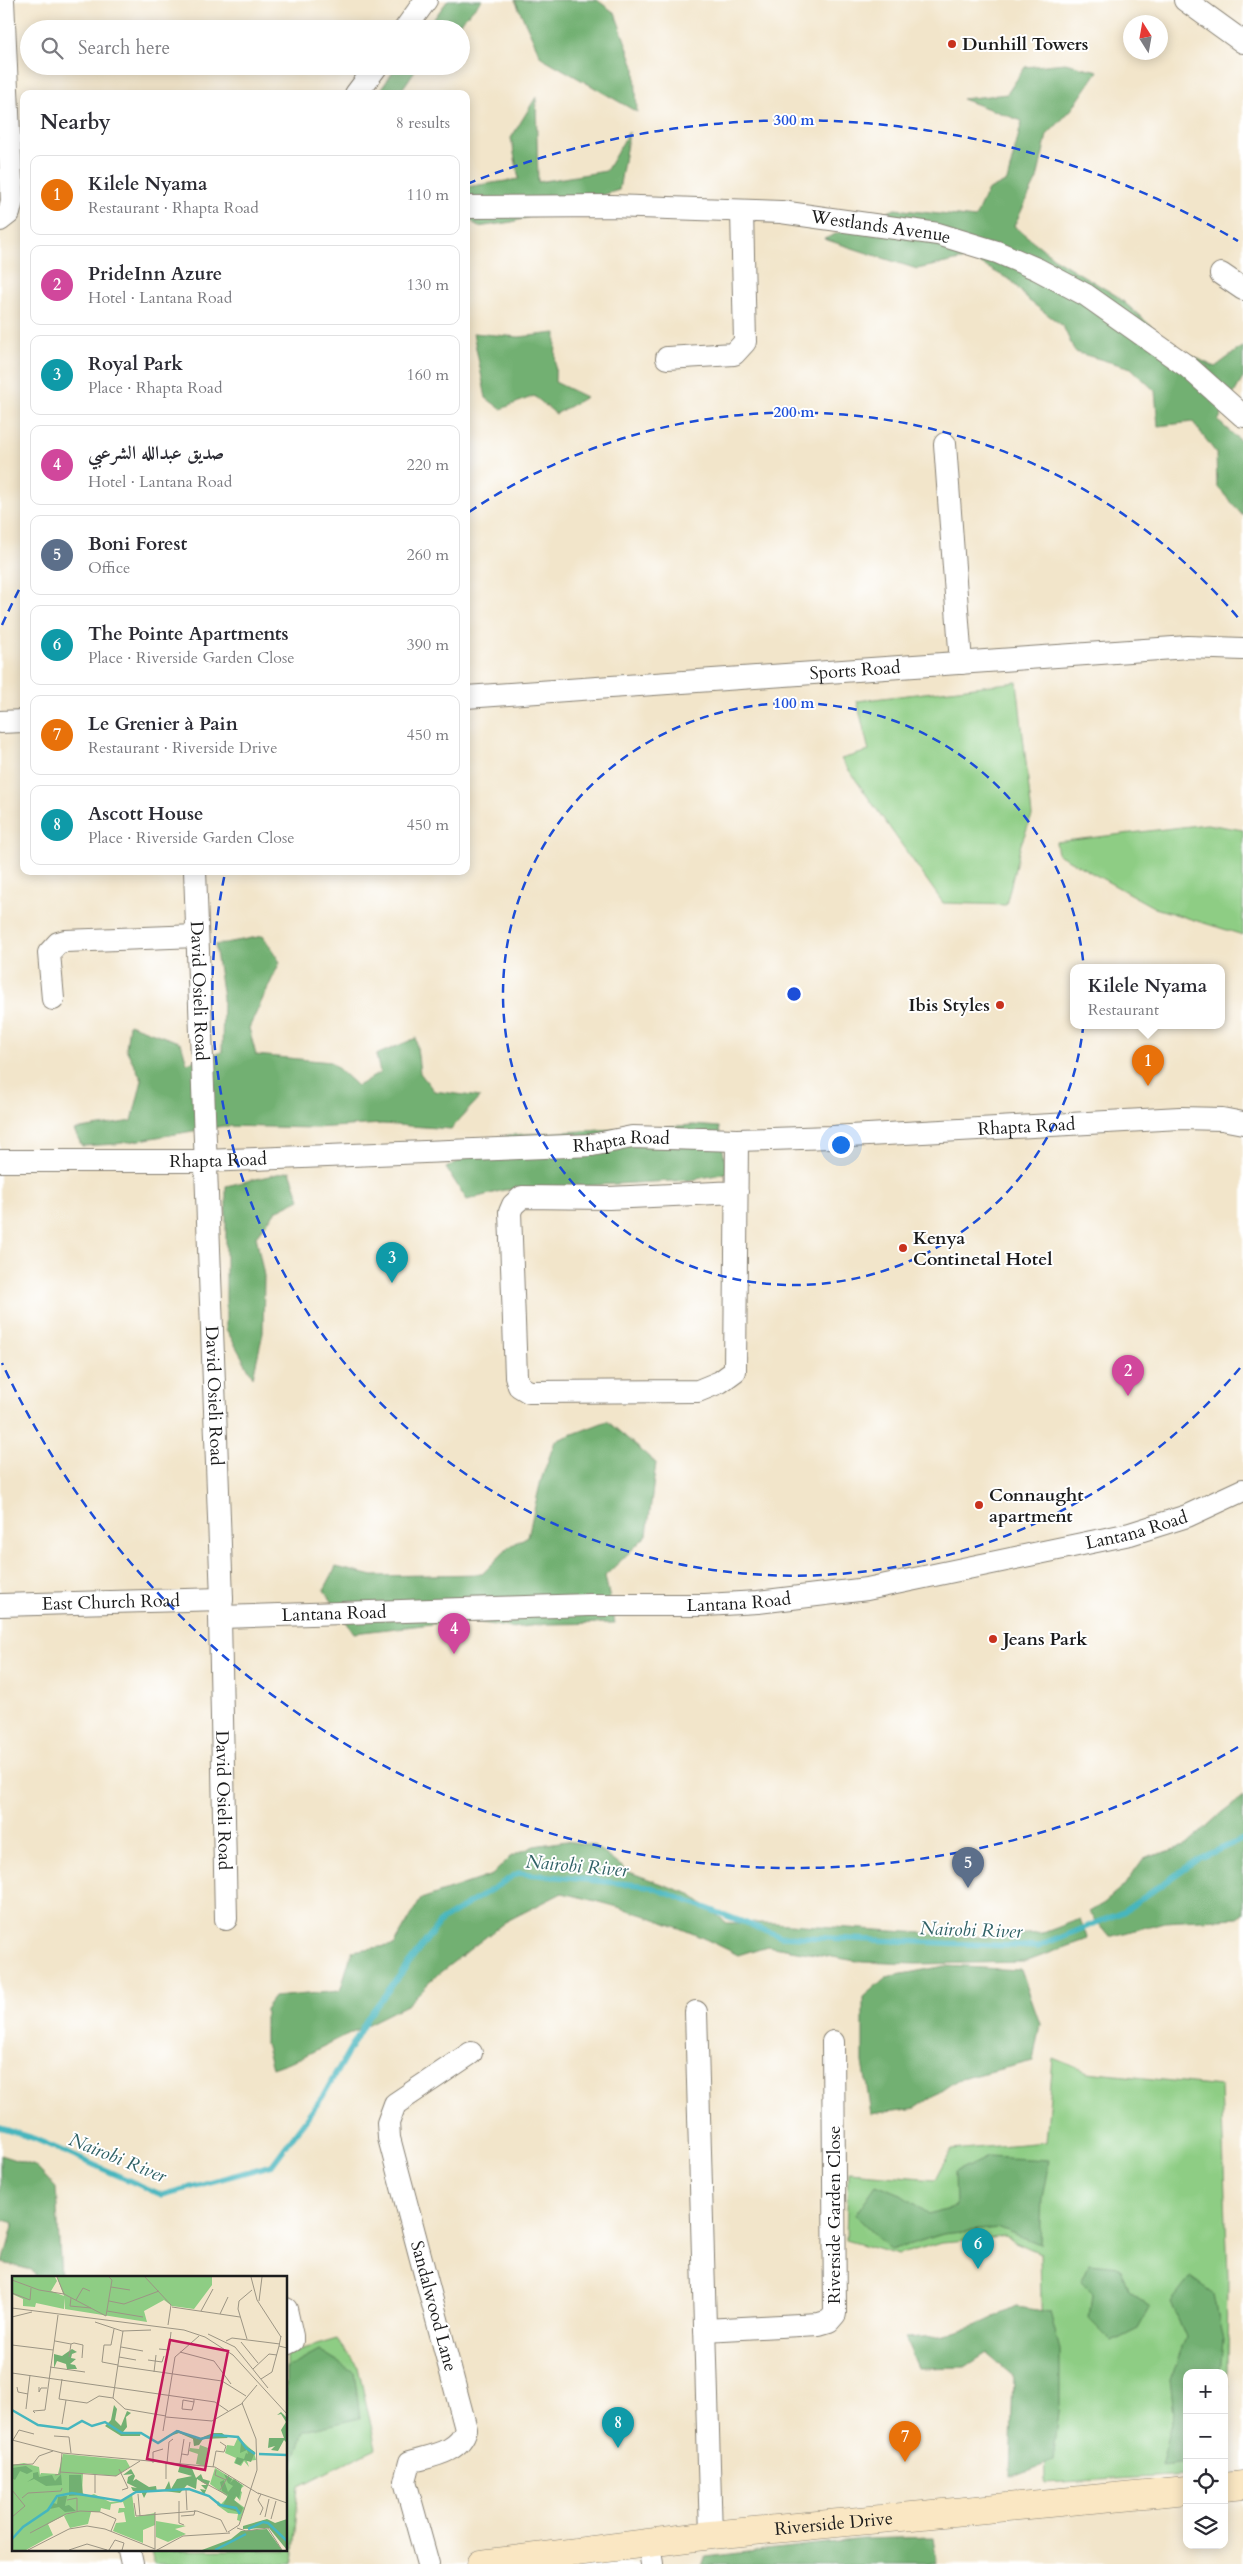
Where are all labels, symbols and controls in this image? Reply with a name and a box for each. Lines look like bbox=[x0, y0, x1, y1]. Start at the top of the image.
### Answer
north arrow bbox=[1123, 15, 1168, 60]
search box bbox=[20, 20, 470, 75]
place label: Dunhill Towers bbox=[962, 32, 1089, 57]
icon: search bbox=[38, 34, 66, 62]
text: Search here bbox=[78, 35, 170, 61]
marker: Dunhill Towers bbox=[946, 38, 958, 50]
text: Nearby bbox=[40, 108, 111, 137]
text: 300 m bbox=[774, 110, 815, 130]
text: 8 results bbox=[396, 112, 450, 134]
text: Kilele Nyama bbox=[88, 171, 208, 197]
text: 1 bbox=[53, 184, 61, 206]
text: 110 m bbox=[407, 184, 449, 206]
text: Restaurant · Rhapta Road bbox=[88, 197, 259, 219]
street label: Westlands Avenue bbox=[808, 204, 954, 250]
text: PrideInn Azure bbox=[88, 261, 222, 287]
text: 2 bbox=[53, 274, 61, 296]
text: 130 m bbox=[407, 274, 449, 296]
text: Hotel · Lantana Road bbox=[88, 287, 232, 309]
text: Royal Park bbox=[88, 351, 183, 377]
text: 3 bbox=[53, 364, 61, 386]
text: 160 m bbox=[407, 364, 449, 386]
text: Place · Rhapta Road bbox=[88, 377, 222, 399]
text: 200 m bbox=[774, 402, 815, 422]
text: صديق عبدالله الشرعبي bbox=[88, 440, 224, 466]
text: 4 bbox=[53, 454, 61, 476]
text: 220 m bbox=[407, 454, 449, 476]
text: Hotel · Lantana Road bbox=[88, 471, 232, 493]
text: Boni Forest bbox=[88, 531, 187, 557]
text: 5 bbox=[53, 544, 61, 566]
text: 260 m bbox=[407, 544, 449, 566]
text: Office bbox=[88, 557, 130, 579]
text: The Pointe Apartments bbox=[88, 621, 288, 647]
text: 6 bbox=[53, 634, 61, 656]
text: 390 m bbox=[407, 634, 449, 656]
text: Place · Riverside Garden Close bbox=[88, 647, 295, 669]
street label: Sports Road bbox=[809, 655, 902, 686]
text: 100 m bbox=[774, 693, 815, 713]
text: Le Grenier à Pain bbox=[88, 711, 238, 737]
text: 7 bbox=[53, 724, 61, 746]
text: 450 m bbox=[407, 724, 449, 746]
text: Restaurant · Riverside Drive bbox=[88, 737, 277, 759]
text: Ascott House bbox=[88, 801, 204, 827]
text: 8 bbox=[53, 814, 61, 836]
text: 450 m bbox=[407, 814, 449, 836]
text: Place · Riverside Garden Close bbox=[88, 827, 295, 849]
street label: David Osieli Road bbox=[184, 921, 214, 1062]
popup bbox=[1070, 964, 1225, 1029]
text: Kilele Nyama bbox=[1088, 973, 1207, 999]
centre of rings bbox=[785, 985, 803, 1003]
place label: Ibis Styles bbox=[909, 993, 990, 1018]
marker: Ibis Styles bbox=[994, 999, 1006, 1011]
text: Restaurant bbox=[1088, 999, 1159, 1021]
pin: 1 bbox=[1132, 1045, 1164, 1086]
street label: Rhapta Road bbox=[977, 1112, 1076, 1142]
street label: Rhapta Road bbox=[572, 1125, 670, 1159]
your location bbox=[828, 1132, 854, 1158]
street label: Rhapta Road bbox=[169, 1146, 268, 1174]
place label: Kenya Continetal Hotel bbox=[913, 1226, 1052, 1272]
pin: 3 bbox=[376, 1242, 408, 1283]
marker: Kenya Continetal Hotel bbox=[897, 1242, 909, 1254]
street label: David Osieli Road bbox=[199, 1325, 229, 1466]
pin: 2 bbox=[1112, 1355, 1144, 1396]
place label: Connaught apartment bbox=[989, 1483, 1084, 1529]
marker: Connaught apartment bbox=[973, 1499, 985, 1511]
street label: Lantana Road bbox=[1083, 1504, 1191, 1556]
street label: Lantana Road bbox=[686, 1586, 793, 1618]
street label: East Church Road bbox=[42, 1588, 181, 1617]
street label: Lantana Road bbox=[281, 1600, 387, 1628]
pin: 4 bbox=[438, 1613, 470, 1654]
place label: Jeans Park bbox=[1000, 1627, 1088, 1652]
marker: Jeans Park bbox=[987, 1633, 999, 1645]
street label: David Osieli Road bbox=[209, 1730, 237, 1871]
pin: 5 bbox=[952, 1847, 984, 1888]
water label: Nairobi River bbox=[525, 1849, 630, 1883]
water label: Nairobi River bbox=[919, 1915, 1024, 1945]
street label: Riverside Garden Close bbox=[822, 2126, 847, 2304]
water label: Nairobi River bbox=[65, 2127, 171, 2190]
pin: 6 bbox=[962, 2228, 994, 2269]
street label: Sandalwood Lane bbox=[404, 2238, 463, 2374]
inset map bbox=[12, 2276, 288, 2552]
map controls bbox=[1183, 2369, 1228, 2549]
button: + bbox=[1183, 2369, 1228, 2414]
pin: 8 bbox=[602, 2407, 634, 2448]
button: − bbox=[1183, 2414, 1228, 2459]
pin: 7 bbox=[889, 2421, 921, 2462]
button: locate bbox=[1183, 2459, 1228, 2504]
button: layers bbox=[1183, 2504, 1228, 2549]
street label: Riverside Drive bbox=[773, 2506, 894, 2542]

